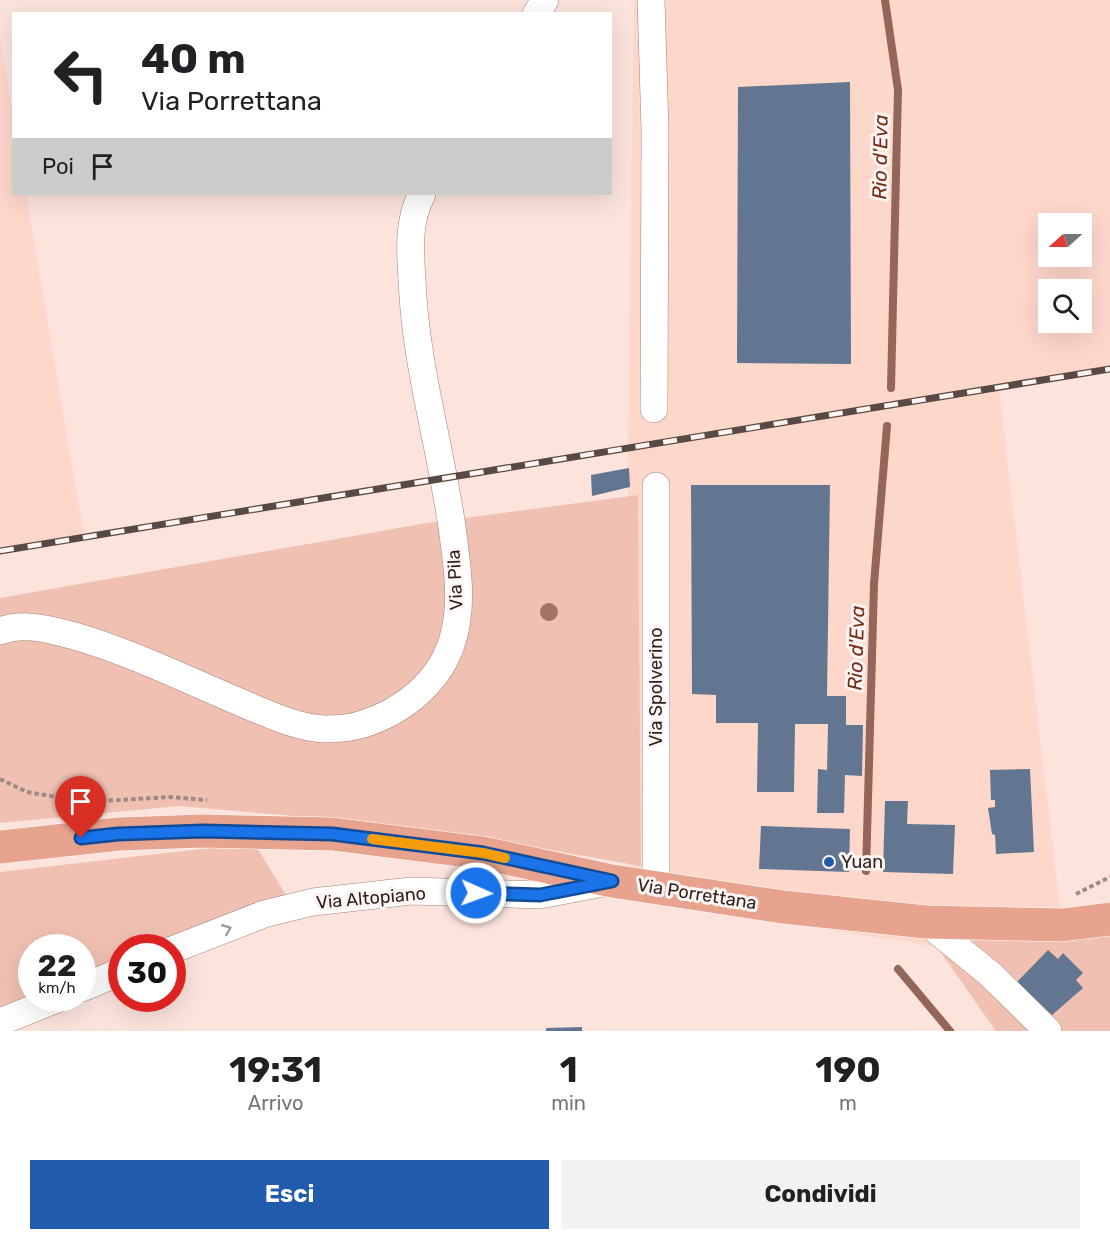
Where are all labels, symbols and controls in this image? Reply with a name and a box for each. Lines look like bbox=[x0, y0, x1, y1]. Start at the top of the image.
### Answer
text: 40 m bbox=[141, 34, 246, 84]
icon: left bbox=[42, 36, 120, 114]
text: Via Porrettana bbox=[141, 85, 322, 117]
water label: Rio d'Eva bbox=[867, 114, 893, 200]
icon: arrive bbox=[86, 150, 119, 183]
text: Poi bbox=[42, 153, 74, 180]
north arrow bbox=[1038, 213, 1092, 267]
map controls bbox=[1038, 213, 1092, 333]
button: search bbox=[1038, 279, 1092, 333]
street label: Via Pila bbox=[442, 549, 468, 611]
water label: Rio d'Eva bbox=[843, 605, 869, 691]
street label: Via Spolverino bbox=[645, 627, 667, 747]
pin bbox=[55, 776, 106, 838]
icon: arrive bbox=[64, 785, 97, 818]
place label: Yuan bbox=[841, 851, 883, 873]
marker: Yuan bbox=[822, 855, 836, 869]
position arrow bbox=[444, 861, 508, 925]
street label: Via Porrettana bbox=[636, 874, 758, 914]
street label: Via Altopiano bbox=[315, 882, 427, 914]
one-way arrow bbox=[221, 924, 232, 936]
speed limit sign: 30 bbox=[108, 934, 186, 1012]
text: 22 bbox=[38, 948, 77, 984]
text: km/h bbox=[38, 979, 76, 997]
text: 19:31 bbox=[229, 1048, 322, 1091]
text: 1 bbox=[560, 1048, 578, 1091]
text: 190 bbox=[815, 1048, 881, 1091]
text: Arrivo bbox=[248, 1091, 303, 1115]
text: min bbox=[551, 1091, 586, 1115]
text: m bbox=[839, 1091, 857, 1115]
button: Esci bbox=[30, 1160, 549, 1229]
button: Condividi bbox=[561, 1160, 1080, 1229]

